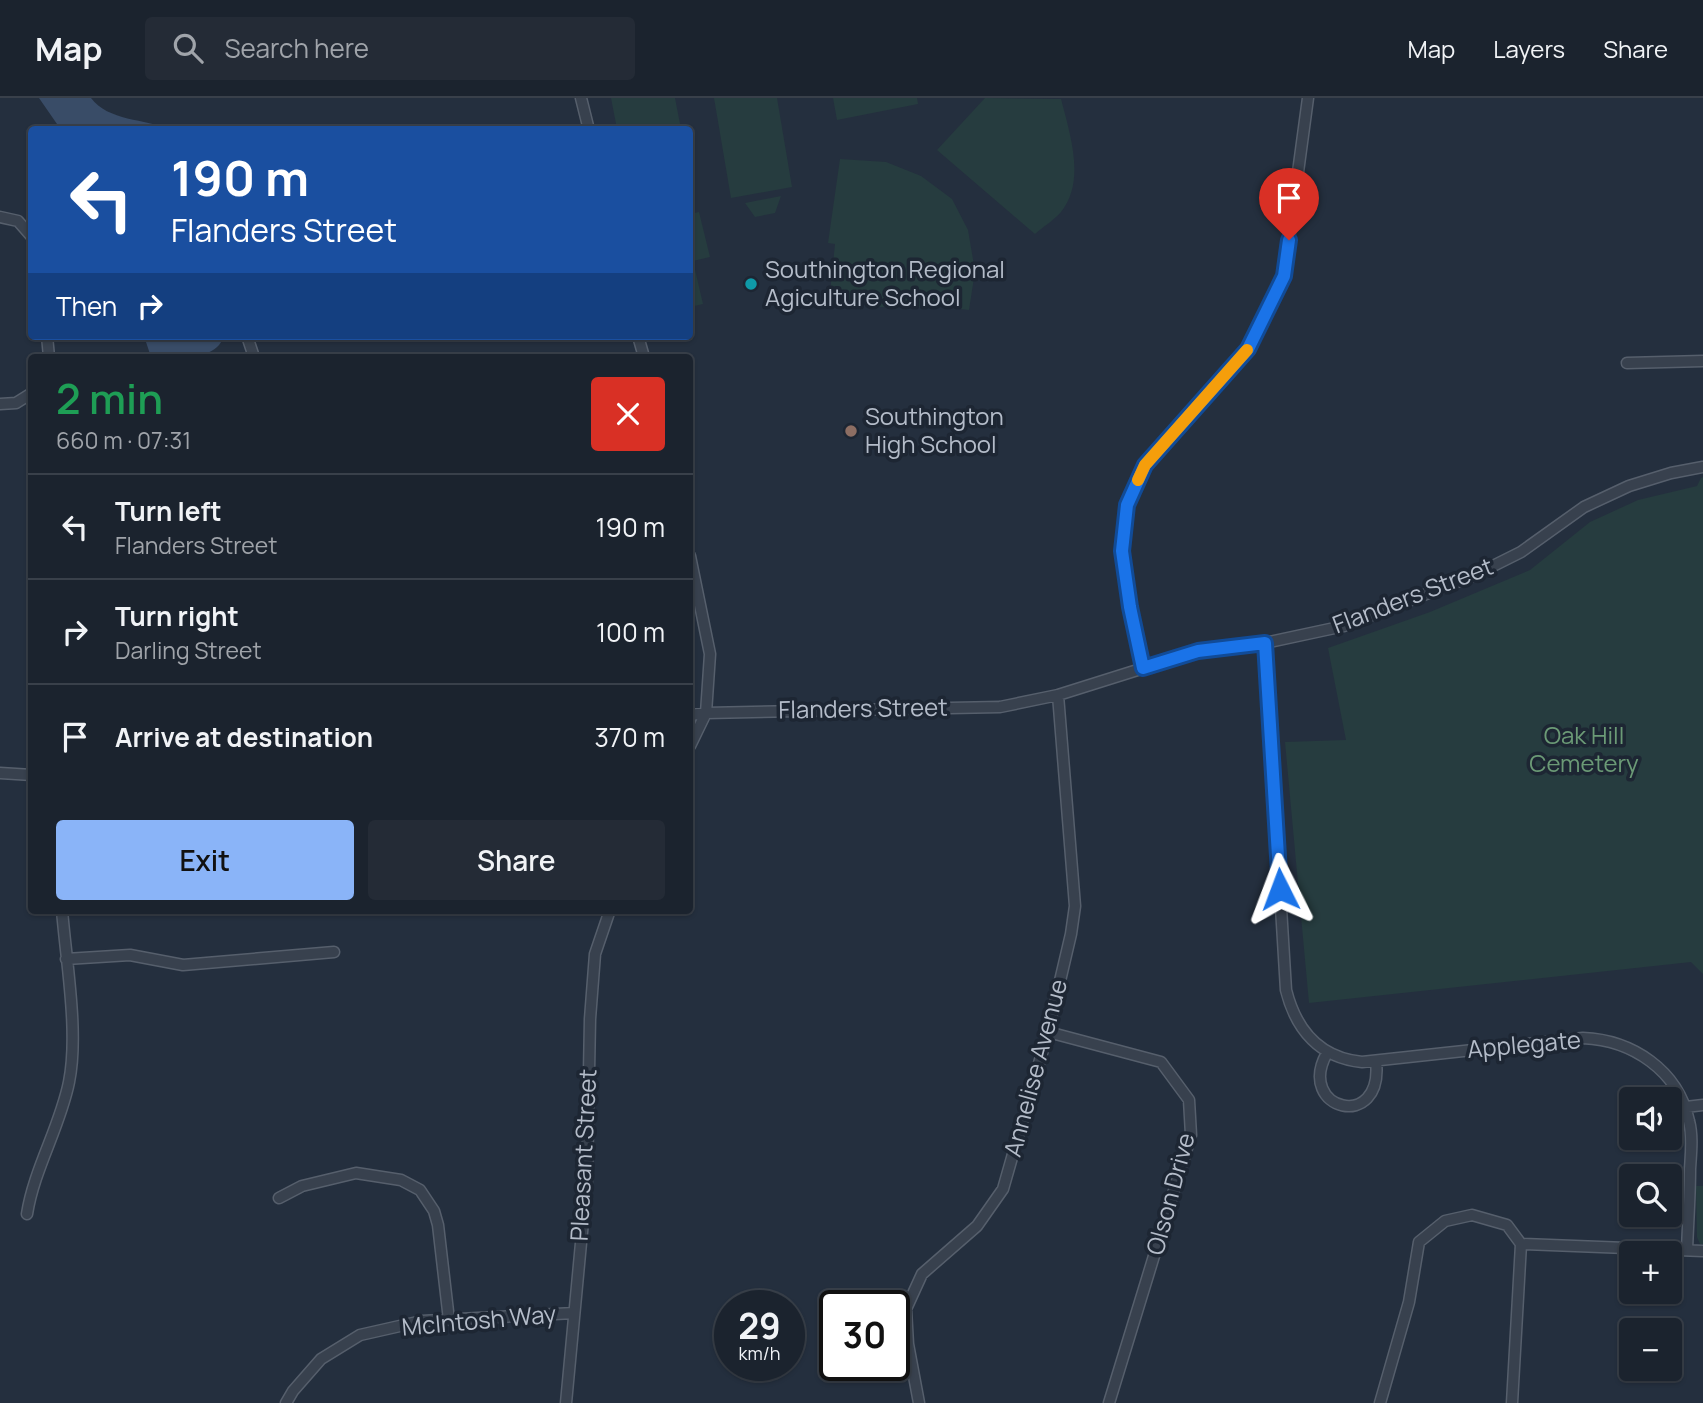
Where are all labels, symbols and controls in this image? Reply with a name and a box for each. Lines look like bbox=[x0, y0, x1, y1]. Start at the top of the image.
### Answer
search box bbox=[145, 17, 635, 80]
text: Map bbox=[35, 26, 103, 71]
icon: search bbox=[169, 29, 207, 67]
text: Search here bbox=[225, 30, 369, 66]
text: Map bbox=[1408, 32, 1455, 65]
text: Layers bbox=[1493, 32, 1565, 65]
text: Share bbox=[1603, 32, 1668, 65]
text: 190 m bbox=[171, 144, 309, 211]
icon: left bbox=[56, 154, 147, 245]
pin bbox=[1259, 168, 1319, 240]
icon: arrive bbox=[1270, 179, 1308, 217]
text: Flanders Street bbox=[171, 208, 397, 252]
place label: Southington Regional Agiculture School bbox=[765, 252, 1005, 313]
marker: Southington Regional Agiculture School bbox=[743, 276, 759, 292]
icon: right bbox=[131, 287, 169, 325]
text: Then bbox=[56, 288, 117, 324]
text: 2 min bbox=[56, 369, 163, 427]
button: close bbox=[591, 377, 665, 451]
place label: Southington High School bbox=[865, 399, 1004, 460]
marker: Southington High School bbox=[843, 423, 859, 439]
text: 660 m · 07:31 bbox=[56, 424, 191, 456]
text: Turn left bbox=[115, 493, 222, 529]
icon: left bbox=[56, 508, 94, 546]
text: 190 m bbox=[596, 509, 665, 545]
text: Flanders Street bbox=[115, 529, 277, 561]
street label: Flanders Street bbox=[1327, 549, 1498, 640]
text: Turn right bbox=[115, 598, 239, 634]
icon: right bbox=[56, 613, 94, 651]
text: 100 m bbox=[596, 614, 665, 650]
text: Darling Street bbox=[115, 634, 262, 666]
street label: Flanders Street bbox=[778, 690, 948, 725]
icon: arrive bbox=[56, 718, 94, 756]
park label: Oak Hill Cemetery bbox=[1529, 718, 1639, 779]
text: Arrive at destination bbox=[115, 719, 373, 755]
text: 370 m bbox=[594, 719, 665, 755]
button: Exit bbox=[56, 820, 354, 900]
button: Share bbox=[368, 820, 665, 900]
position arrow bbox=[1243, 852, 1317, 926]
street label: Annelise Avenue bbox=[995, 975, 1074, 1160]
street label: Applegate bbox=[1466, 1022, 1582, 1065]
street label: Pleasant Street bbox=[562, 1068, 603, 1242]
map controls bbox=[1619, 1087, 1682, 1381]
button: sound bbox=[1619, 1087, 1682, 1150]
street label: Olson Drive bbox=[1137, 1129, 1202, 1258]
button: search bbox=[1619, 1164, 1682, 1227]
button: + bbox=[1619, 1241, 1682, 1304]
speed limit sign: 30 bbox=[819, 1290, 910, 1381]
street label: McIntosh Way bbox=[400, 1296, 558, 1343]
text: 29 bbox=[738, 1302, 781, 1350]
button: − bbox=[1619, 1318, 1682, 1381]
text: km/h bbox=[739, 1341, 780, 1365]

